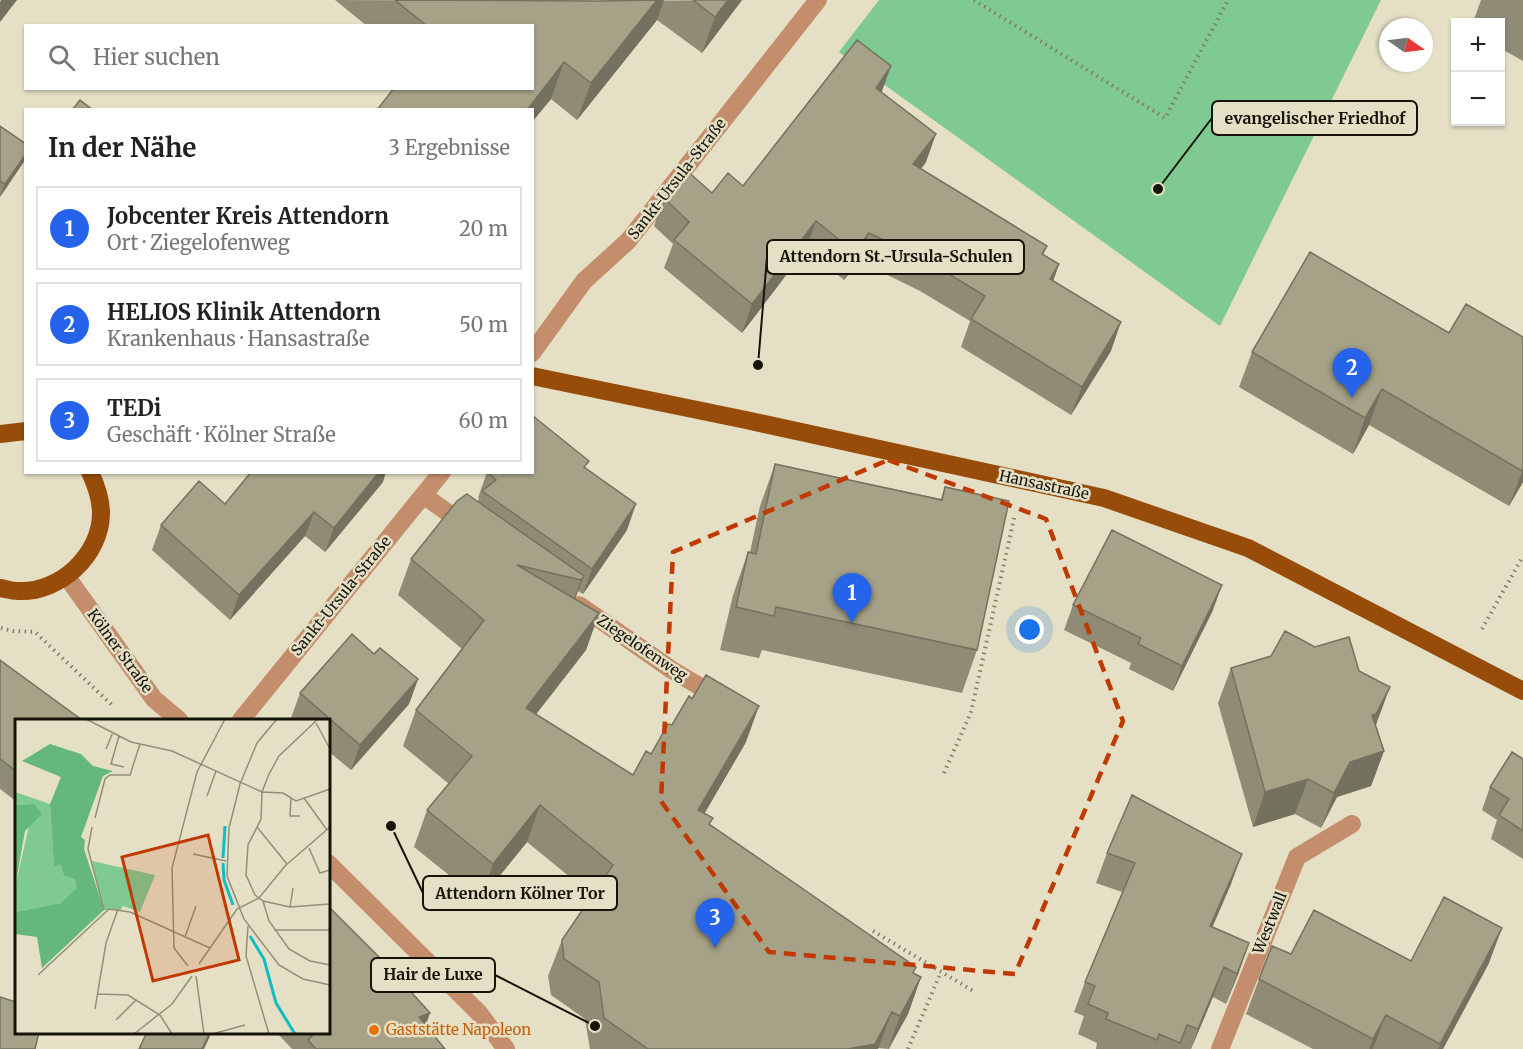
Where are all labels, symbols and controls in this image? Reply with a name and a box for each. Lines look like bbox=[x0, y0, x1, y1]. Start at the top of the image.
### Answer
north arrow bbox=[1379, 18, 1433, 72]
map controls bbox=[1451, 18, 1505, 126]
button: + bbox=[1451, 18, 1505, 72]
search box bbox=[24, 24, 534, 90]
icon: search bbox=[45, 41, 78, 74]
text: Hier suchen bbox=[93, 43, 220, 71]
button: − bbox=[1451, 72, 1505, 126]
callout: evangelischer Friedhof bbox=[1212, 101, 1417, 135]
text: evangelischer Friedhof bbox=[1224, 108, 1406, 128]
street label: Sankt-Ursula-Straße bbox=[623, 114, 730, 243]
text: In der Nähe bbox=[48, 131, 196, 164]
text: 3 Ergebnisse bbox=[388, 135, 510, 160]
text: Jobcenter Kreis Attendorn bbox=[107, 202, 389, 230]
text: 1 bbox=[65, 216, 74, 241]
text: 20 m bbox=[459, 216, 508, 241]
text: Ort · Ziegelofenweg bbox=[107, 230, 290, 255]
callout: Attendorn St.-Ursula-Schulen bbox=[767, 240, 1024, 274]
text: Attendorn St.-Ursula-Schulen bbox=[778, 246, 1013, 266]
text: HELIOS Klinik Attendorn bbox=[107, 298, 381, 326]
text: 2 bbox=[64, 312, 75, 337]
text: 50 m bbox=[459, 312, 508, 337]
text: Krankenhaus · Hansastraße bbox=[107, 326, 369, 351]
pin: 2 bbox=[1332, 348, 1372, 398]
text: TEDi bbox=[107, 394, 161, 422]
text: 3 bbox=[64, 408, 75, 433]
text: 60 m bbox=[458, 408, 508, 433]
text: Geschäft · Kölner Straße bbox=[107, 422, 336, 447]
street label: Hansastraße bbox=[997, 466, 1091, 503]
street label: Sankt-Ursula-Straße bbox=[287, 532, 395, 659]
pin: 1 bbox=[832, 574, 872, 623]
street label: Kölner Straße bbox=[84, 605, 157, 697]
street label: Ziegelofenweg bbox=[594, 610, 691, 685]
your location bbox=[1015, 615, 1044, 644]
inset map bbox=[15, 719, 330, 1034]
callout: Attendorn Kölner Tor bbox=[423, 876, 617, 910]
text: Attendorn Kölner Tor bbox=[434, 883, 605, 903]
street label: Westwall bbox=[1248, 888, 1291, 958]
pin: 3 bbox=[696, 898, 734, 948]
callout: Hair de Luxe bbox=[371, 958, 495, 992]
text: Hair de Luxe bbox=[383, 964, 483, 984]
place label: Gaststätte Napoleon bbox=[386, 1020, 531, 1039]
marker: Gaststätte Napoleon bbox=[367, 1023, 381, 1037]

